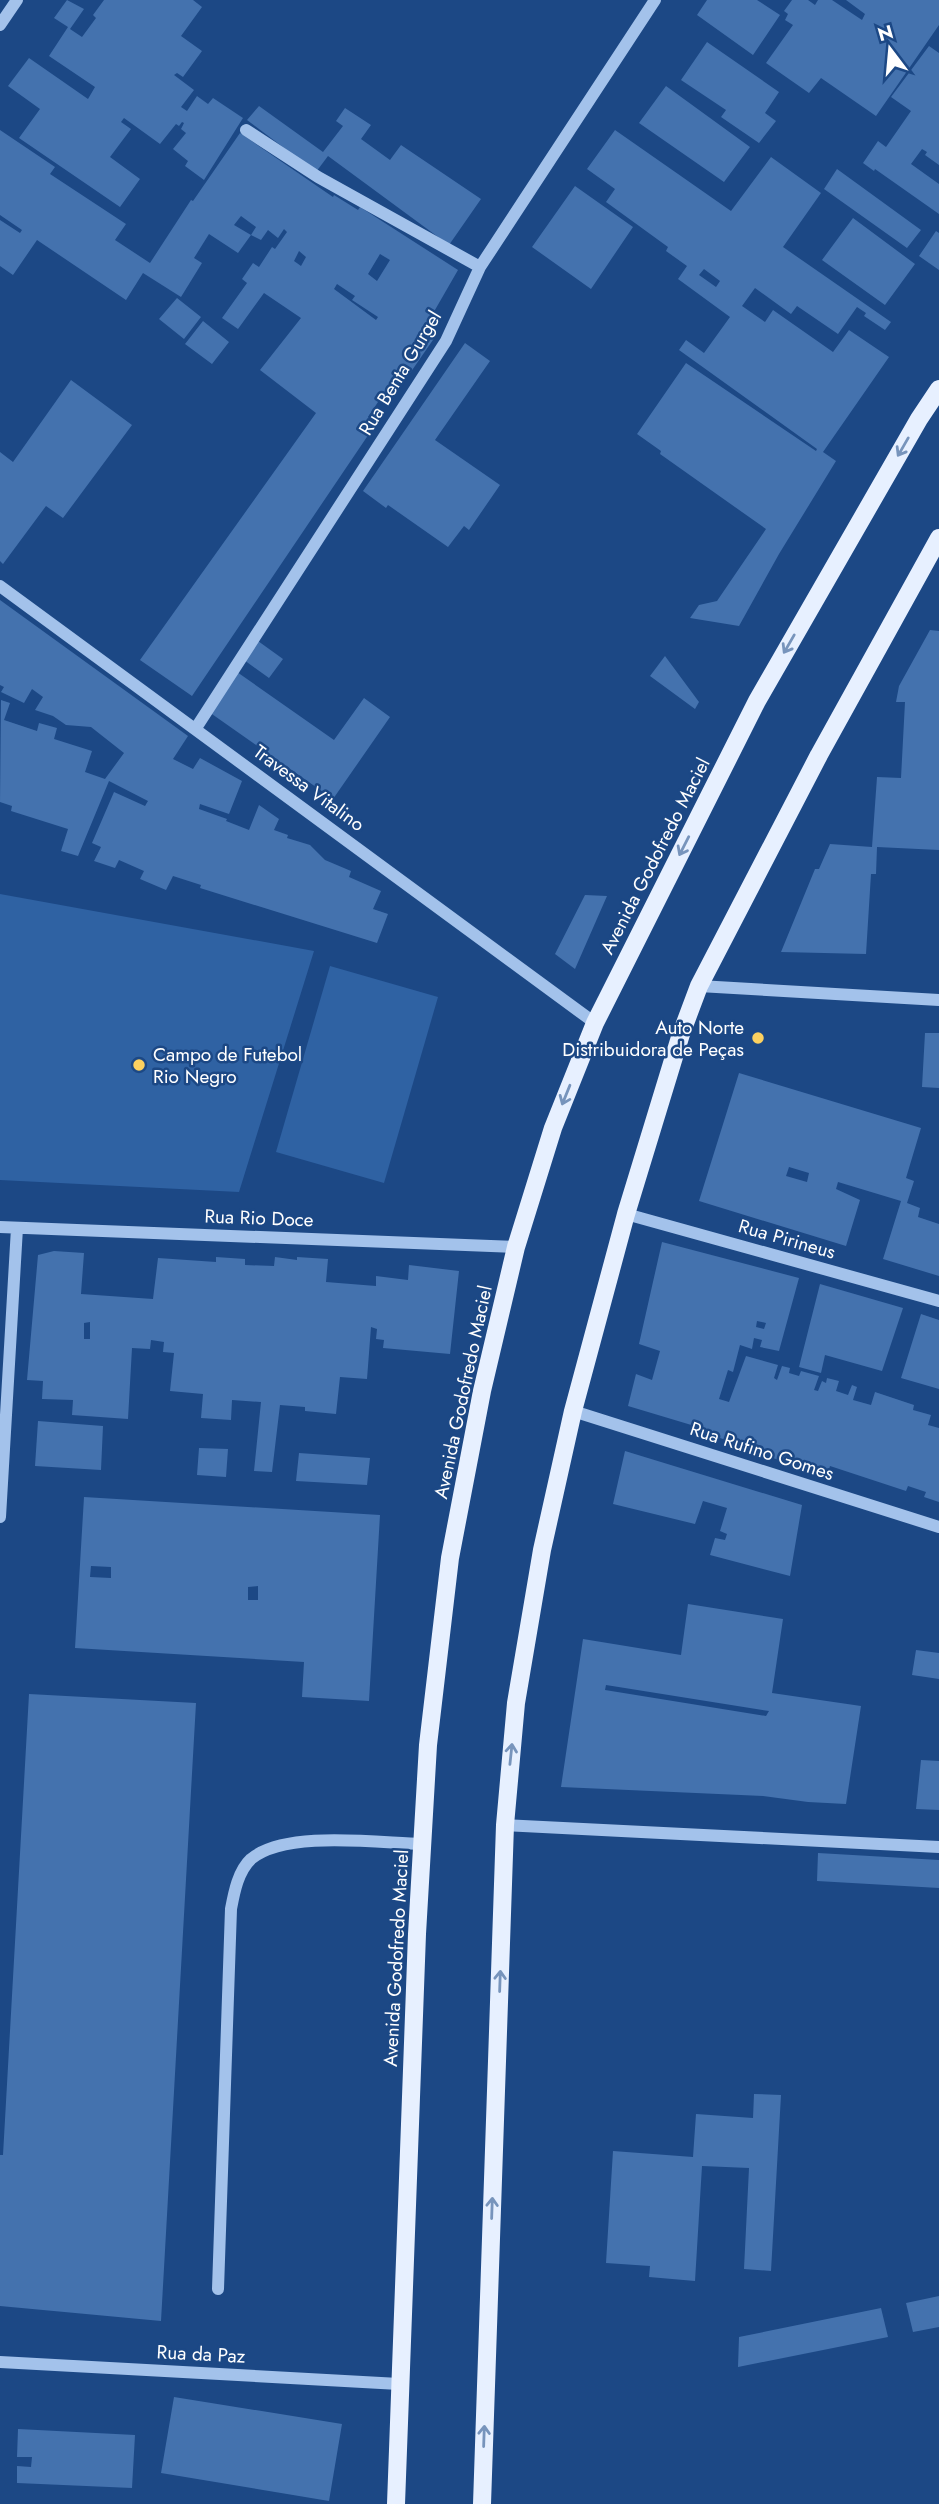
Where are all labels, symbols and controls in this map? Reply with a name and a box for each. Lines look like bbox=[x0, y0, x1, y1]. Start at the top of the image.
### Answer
north arrow bbox=[855, 14, 925, 84]
text: N bbox=[874, 18, 896, 48]
street label: Rua Benta Gurgel bbox=[352, 306, 448, 440]
one-way arrow bbox=[895, 437, 909, 457]
one-way arrow bbox=[782, 634, 796, 654]
street label: Travessa Vitalino bbox=[248, 738, 370, 838]
street label: Avenida Godofredo Maciel bbox=[594, 753, 716, 959]
one-way arrow bbox=[677, 835, 691, 856]
place label: Auto Norte Distribuidora de Peças bbox=[562, 1014, 744, 1063]
marker: Auto Norte Distribuidora de Peças bbox=[750, 1030, 766, 1046]
place label: Campo de Futebol Rio Negro bbox=[153, 1041, 302, 1090]
marker: Campo de Futebol Rio Negro bbox=[131, 1057, 147, 1073]
one-way arrow bbox=[558, 1084, 571, 1106]
street label: Rua Rio Doce bbox=[204, 1203, 314, 1233]
street label: Rua Pirineus bbox=[735, 1212, 839, 1266]
street label: Avenida Godofredo Maciel bbox=[427, 1283, 499, 1501]
street label: Rua Rufino Gomes bbox=[687, 1415, 838, 1487]
one-way arrow bbox=[505, 1743, 518, 1766]
street label: Avenida Godofredo Maciel bbox=[377, 1849, 415, 2067]
one-way arrow bbox=[493, 1970, 506, 1993]
one-way arrow bbox=[485, 2197, 498, 2220]
street label: Rua da Paz bbox=[156, 2338, 246, 2370]
one-way arrow bbox=[477, 2425, 491, 2448]

